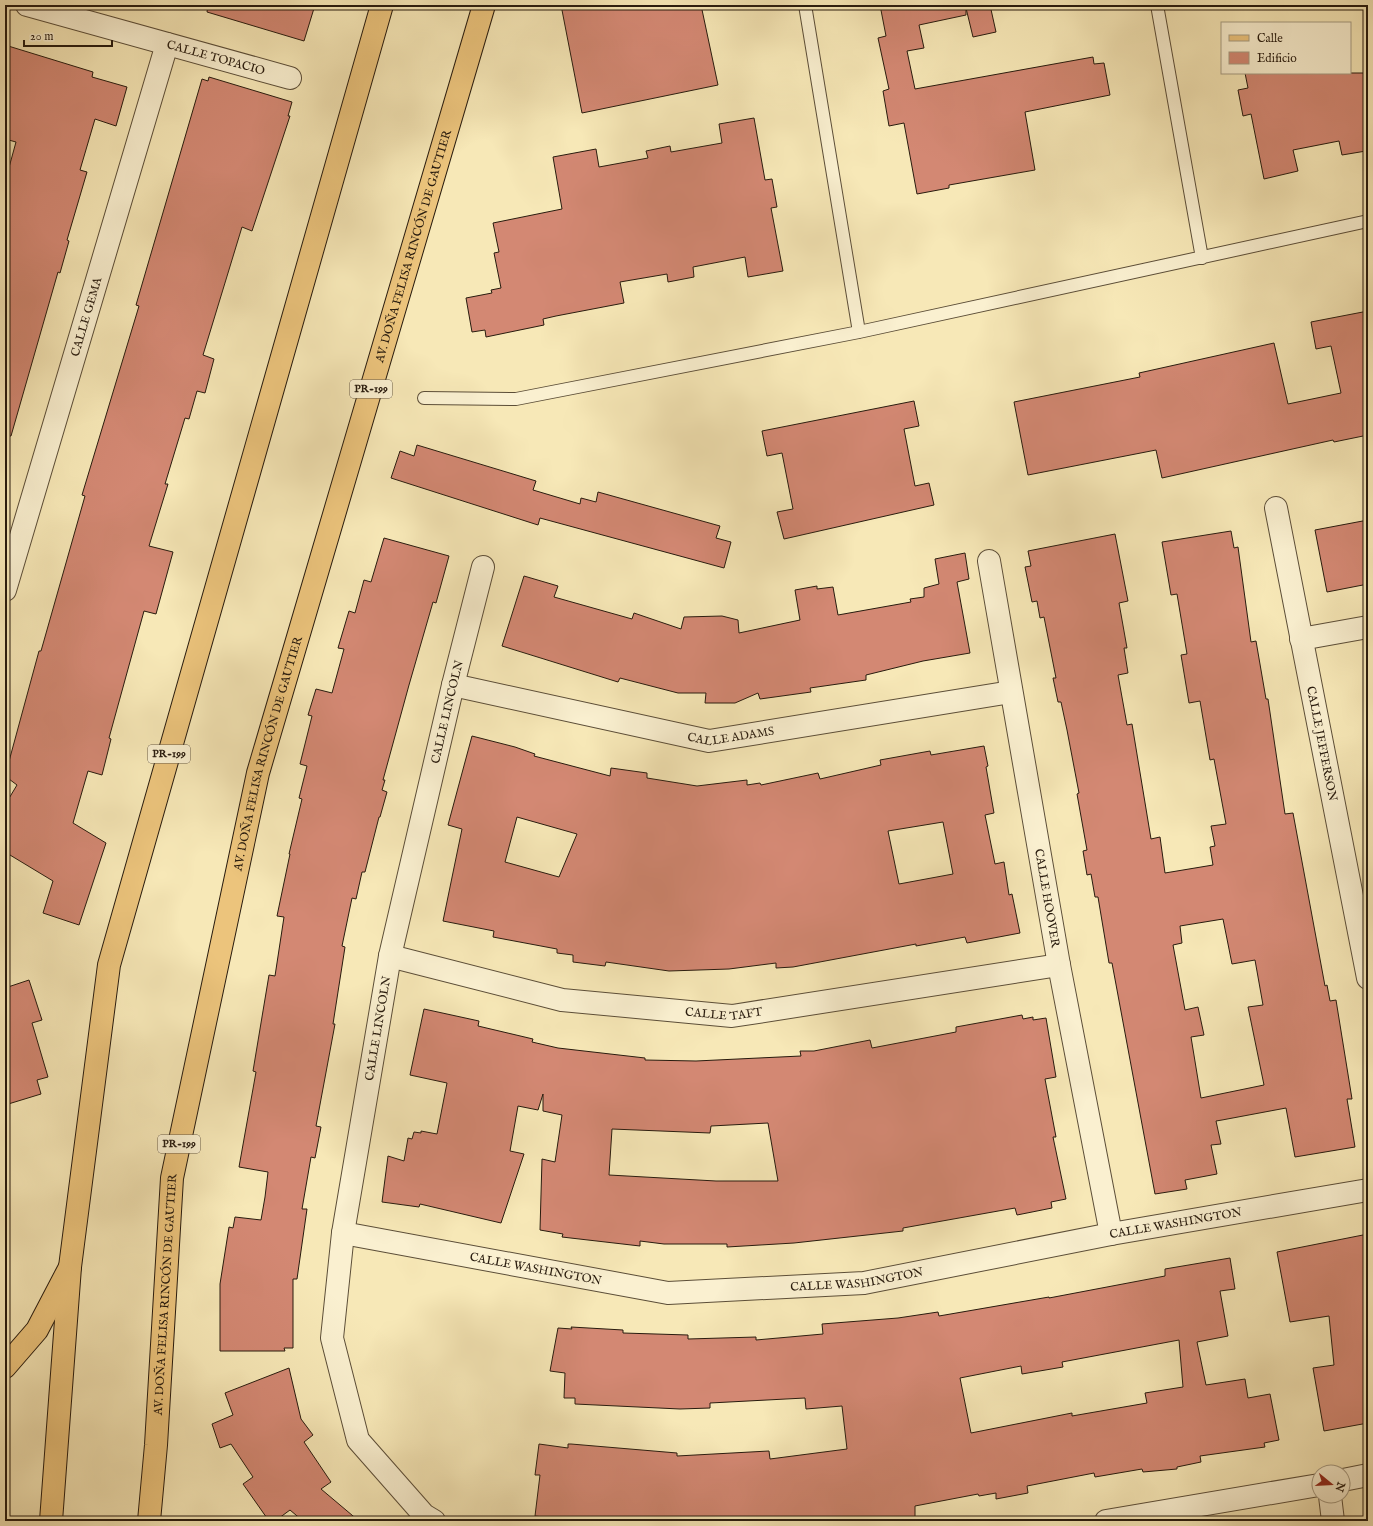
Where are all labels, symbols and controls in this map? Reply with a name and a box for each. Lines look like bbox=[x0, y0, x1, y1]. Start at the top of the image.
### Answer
scale bar bbox=[24, 22, 112, 48]
legend bbox=[1221, 22, 1351, 74]
text: 20 m bbox=[30, 29, 53, 44]
text: Calle bbox=[1257, 31, 1283, 46]
street label: CALLE TOPACIO bbox=[165, 37, 267, 78]
text: Edificio bbox=[1257, 51, 1297, 66]
street label: AV. DOÑA FELISA RINCÓN DE GAUTIER bbox=[371, 127, 455, 365]
street label: CALLE GEMA bbox=[67, 275, 105, 358]
road number: PR-199 bbox=[350, 380, 392, 398]
street label: AV. DOÑA FELISA RINCÓN DE GAUTIER bbox=[230, 634, 306, 873]
street label: CALLE LINCOLN bbox=[427, 658, 467, 765]
street label: CALLE JEFFERSON bbox=[1304, 685, 1341, 803]
street label: CALLE ADAMS bbox=[686, 723, 775, 749]
road number: PR-199 bbox=[148, 745, 190, 763]
street label: CALLE HOOVER bbox=[1031, 847, 1063, 949]
street label: CALLE LINCOLN bbox=[361, 974, 394, 1082]
street label: CALLE TAFT bbox=[684, 1004, 764, 1024]
road number: PR-199 bbox=[158, 1135, 200, 1153]
street label: AV. DOÑA FELISA RINCÓN DE GAUTIER bbox=[150, 1172, 180, 1417]
street label: CALLE WASHINGTON bbox=[1108, 1204, 1243, 1242]
street label: CALLE WASHINGTON bbox=[469, 1249, 604, 1288]
street label: CALLE WASHINGTON bbox=[790, 1264, 925, 1294]
north arrow bbox=[1311, 1464, 1351, 1504]
text: N bbox=[1331, 1479, 1348, 1494]

